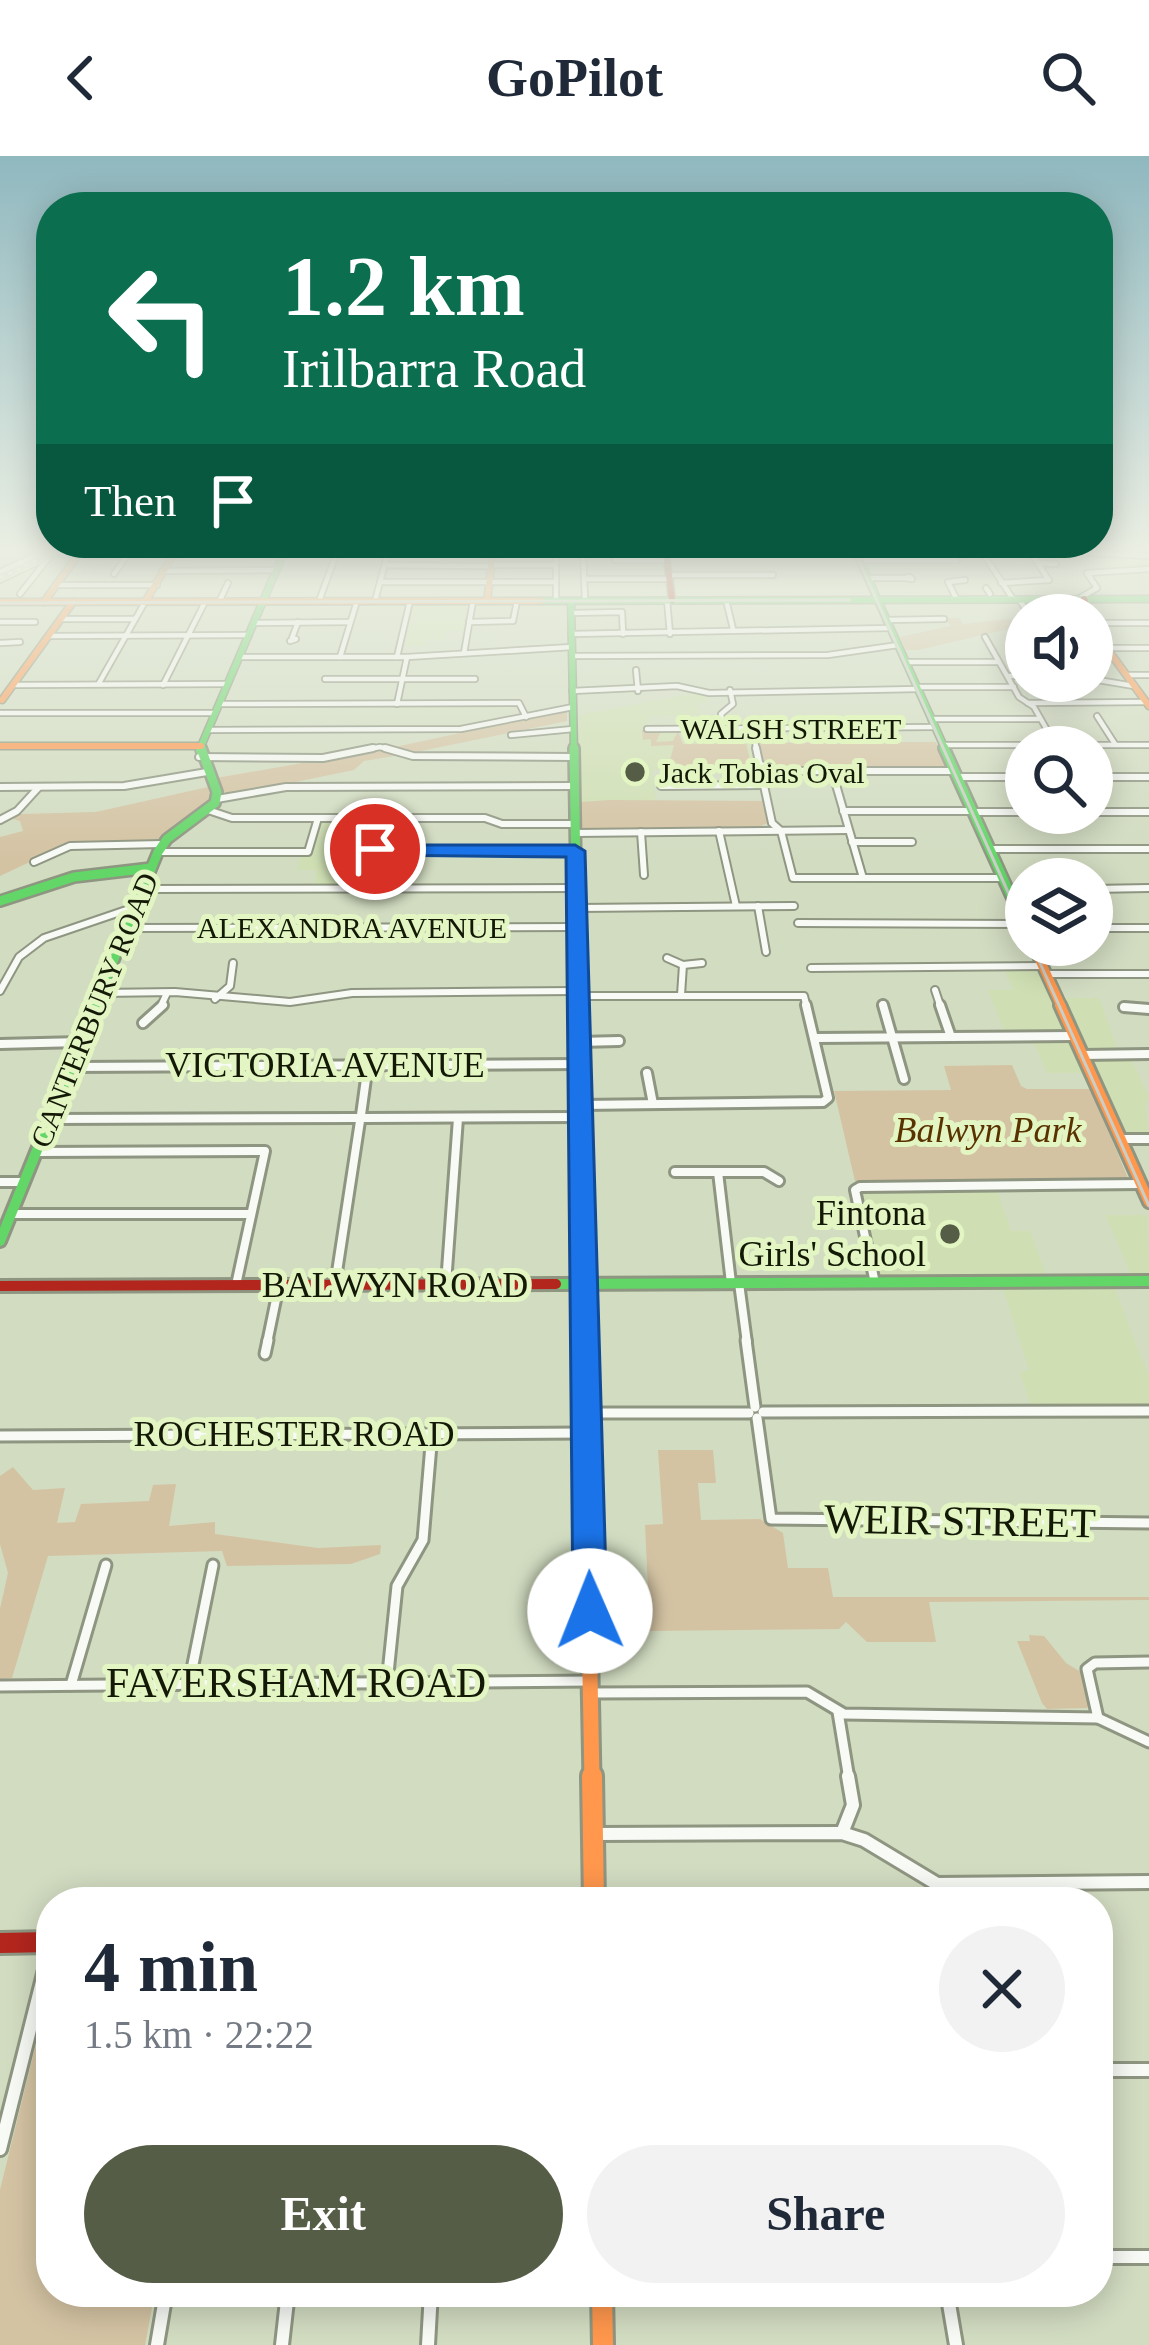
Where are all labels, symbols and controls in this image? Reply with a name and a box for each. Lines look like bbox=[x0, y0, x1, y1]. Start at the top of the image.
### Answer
icon: back bbox=[48, 45, 114, 111]
icon: search bbox=[1035, 45, 1101, 111]
text: GoPilot bbox=[486, 48, 663, 108]
icon: left bbox=[84, 240, 240, 396]
text: 1.2 km bbox=[282, 240, 525, 333]
text: Irilbarra Road bbox=[282, 339, 586, 399]
icon: arrive bbox=[200, 468, 266, 534]
text: Then bbox=[84, 476, 176, 526]
map controls bbox=[1005, 594, 1113, 966]
button: sound bbox=[1005, 594, 1113, 702]
street label: WALSH STREET bbox=[681, 712, 901, 745]
button: search bbox=[1005, 726, 1113, 834]
place label: Jack Tobias Oval bbox=[659, 756, 865, 789]
marker: Jack Tobias Oval bbox=[622, 759, 648, 785]
pin bbox=[324, 798, 426, 900]
icon: arrive bbox=[342, 816, 408, 882]
button: layers bbox=[1005, 858, 1113, 966]
street label: CANTERBURY ROAD bbox=[24, 868, 164, 1152]
street label: ALEXANDRA AVENUE bbox=[197, 911, 507, 944]
street label: VICTORIA AVENUE bbox=[165, 1045, 485, 1085]
park label: Balwyn Park bbox=[895, 1110, 1082, 1150]
place label: Fintona Girls' School bbox=[739, 1193, 926, 1274]
marker: Fintona Girls' School bbox=[937, 1221, 963, 1247]
street label: BALWYN ROAD bbox=[262, 1265, 528, 1305]
street label: ROCHESTER ROAD bbox=[133, 1414, 455, 1454]
street label: WEIR STREET bbox=[824, 1496, 1096, 1546]
position arrow bbox=[527, 1548, 653, 1674]
street label: FAVERSHAM ROAD bbox=[106, 1660, 486, 1706]
button: close bbox=[939, 1926, 1065, 2052]
text: 4 min bbox=[84, 1927, 258, 2007]
text: 1.5 km · 22:22 bbox=[84, 2013, 314, 2056]
button: Exit bbox=[84, 2145, 563, 2283]
button: Share bbox=[587, 2145, 1065, 2283]

